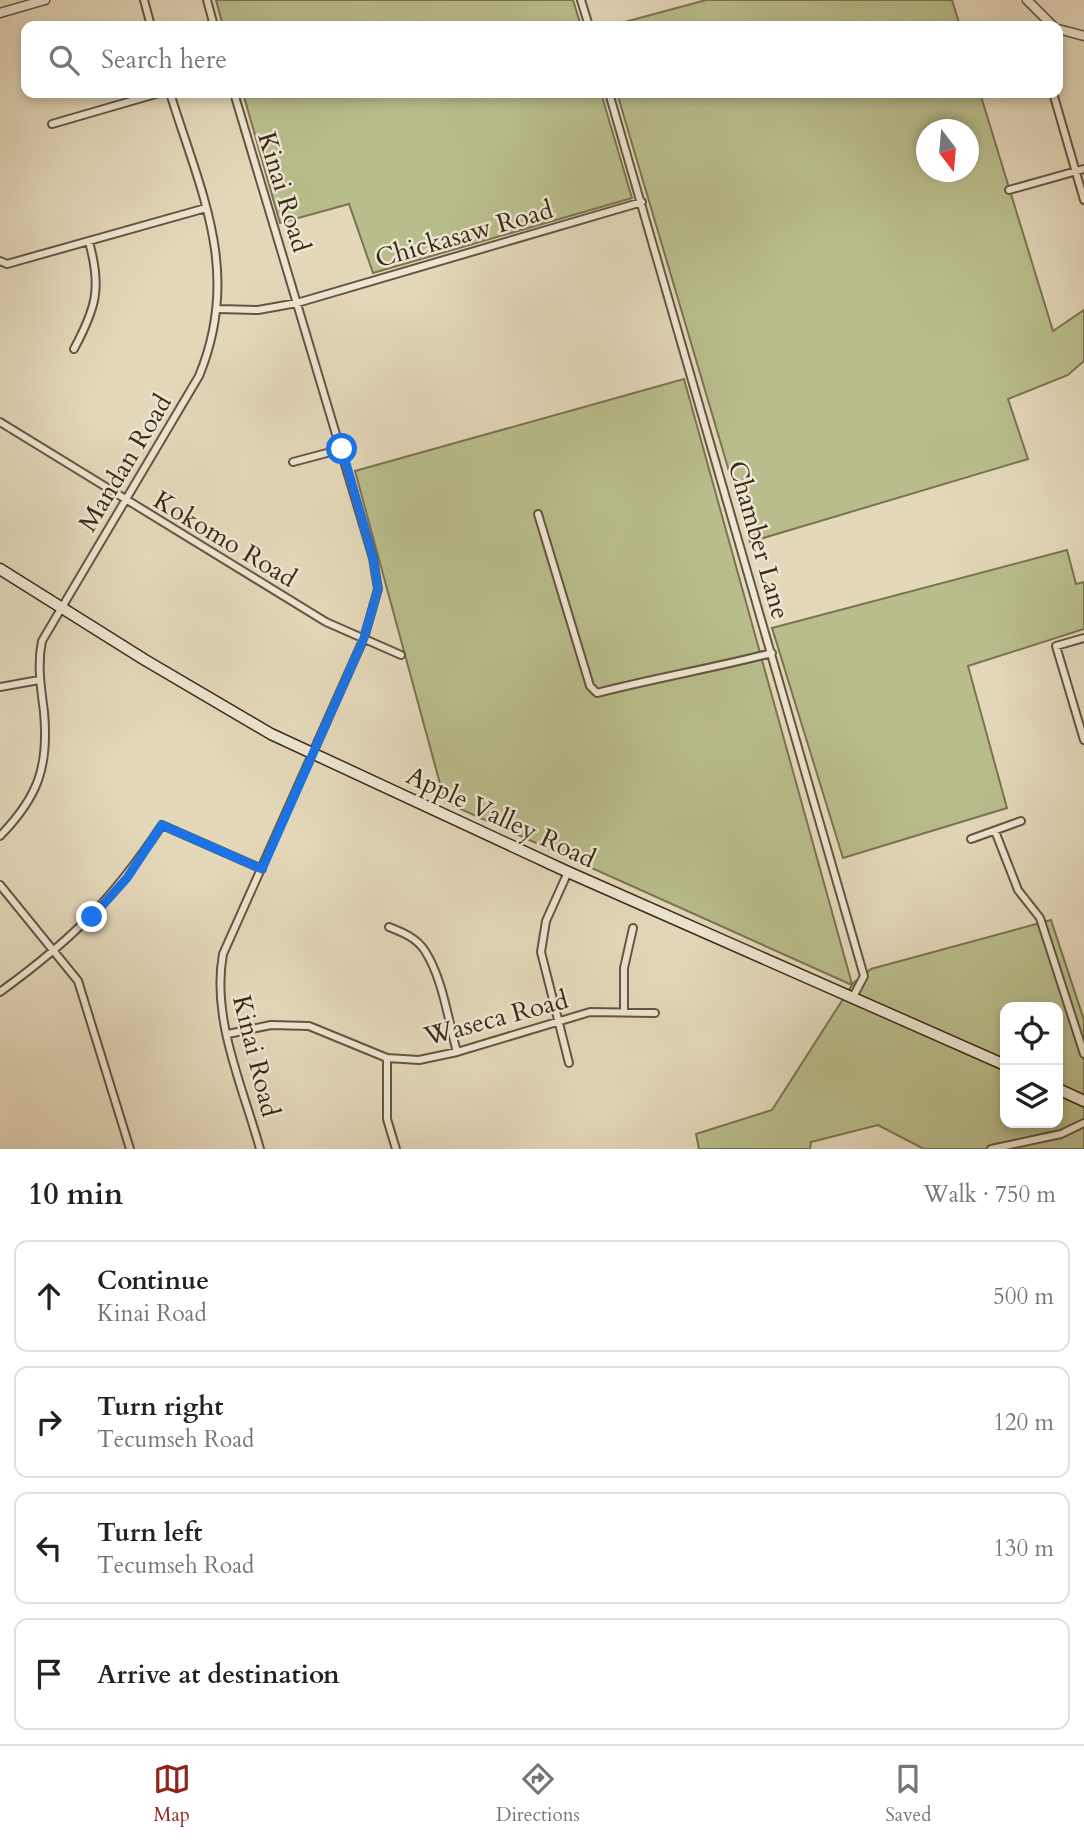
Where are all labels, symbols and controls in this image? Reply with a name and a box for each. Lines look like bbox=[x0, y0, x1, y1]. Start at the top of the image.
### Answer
search box bbox=[21, 21, 1063, 98]
icon: search bbox=[45, 41, 83, 79]
text: Search here bbox=[101, 42, 227, 77]
north arrow bbox=[916, 119, 979, 182]
street label: Kinai Road bbox=[249, 128, 319, 257]
street label: Chickasaw Road bbox=[371, 192, 557, 276]
street label: Mandan Road bbox=[70, 388, 180, 538]
route start bbox=[326, 433, 357, 464]
street label: Chamber Lane bbox=[720, 457, 798, 623]
street label: Kokomo Road bbox=[147, 482, 303, 596]
street label: Apple Valley Road bbox=[401, 758, 601, 876]
route end bbox=[76, 901, 107, 932]
street label: Waseca Road bbox=[419, 982, 572, 1054]
street label: Kinai Road bbox=[224, 992, 288, 1121]
map controls bbox=[1000, 1002, 1063, 1128]
button: locate bbox=[1000, 1002, 1063, 1065]
button: layers bbox=[1000, 1065, 1063, 1128]
text: 10 min bbox=[28, 1174, 123, 1215]
text: Walk · 750 m bbox=[923, 1179, 1056, 1210]
text: Continue bbox=[97, 1263, 209, 1298]
icon: ahead bbox=[30, 1277, 68, 1315]
text: 500 m bbox=[993, 1281, 1054, 1312]
text: Kinai Road bbox=[97, 1298, 207, 1329]
text: Turn right bbox=[97, 1389, 224, 1424]
icon: right bbox=[30, 1403, 68, 1441]
text: 120 m bbox=[993, 1407, 1054, 1438]
text: Tecumseh Road bbox=[97, 1424, 254, 1455]
text: Turn left bbox=[97, 1515, 202, 1550]
icon: left bbox=[30, 1529, 68, 1567]
text: 130 m bbox=[993, 1533, 1054, 1564]
text: Tecumseh Road bbox=[97, 1550, 254, 1581]
icon: arrive bbox=[30, 1655, 68, 1693]
text: Arrive at destination bbox=[97, 1657, 340, 1692]
tab: Map bbox=[153, 1760, 191, 1828]
tab: Directions bbox=[496, 1760, 580, 1828]
tab: Saved bbox=[885, 1760, 931, 1828]

